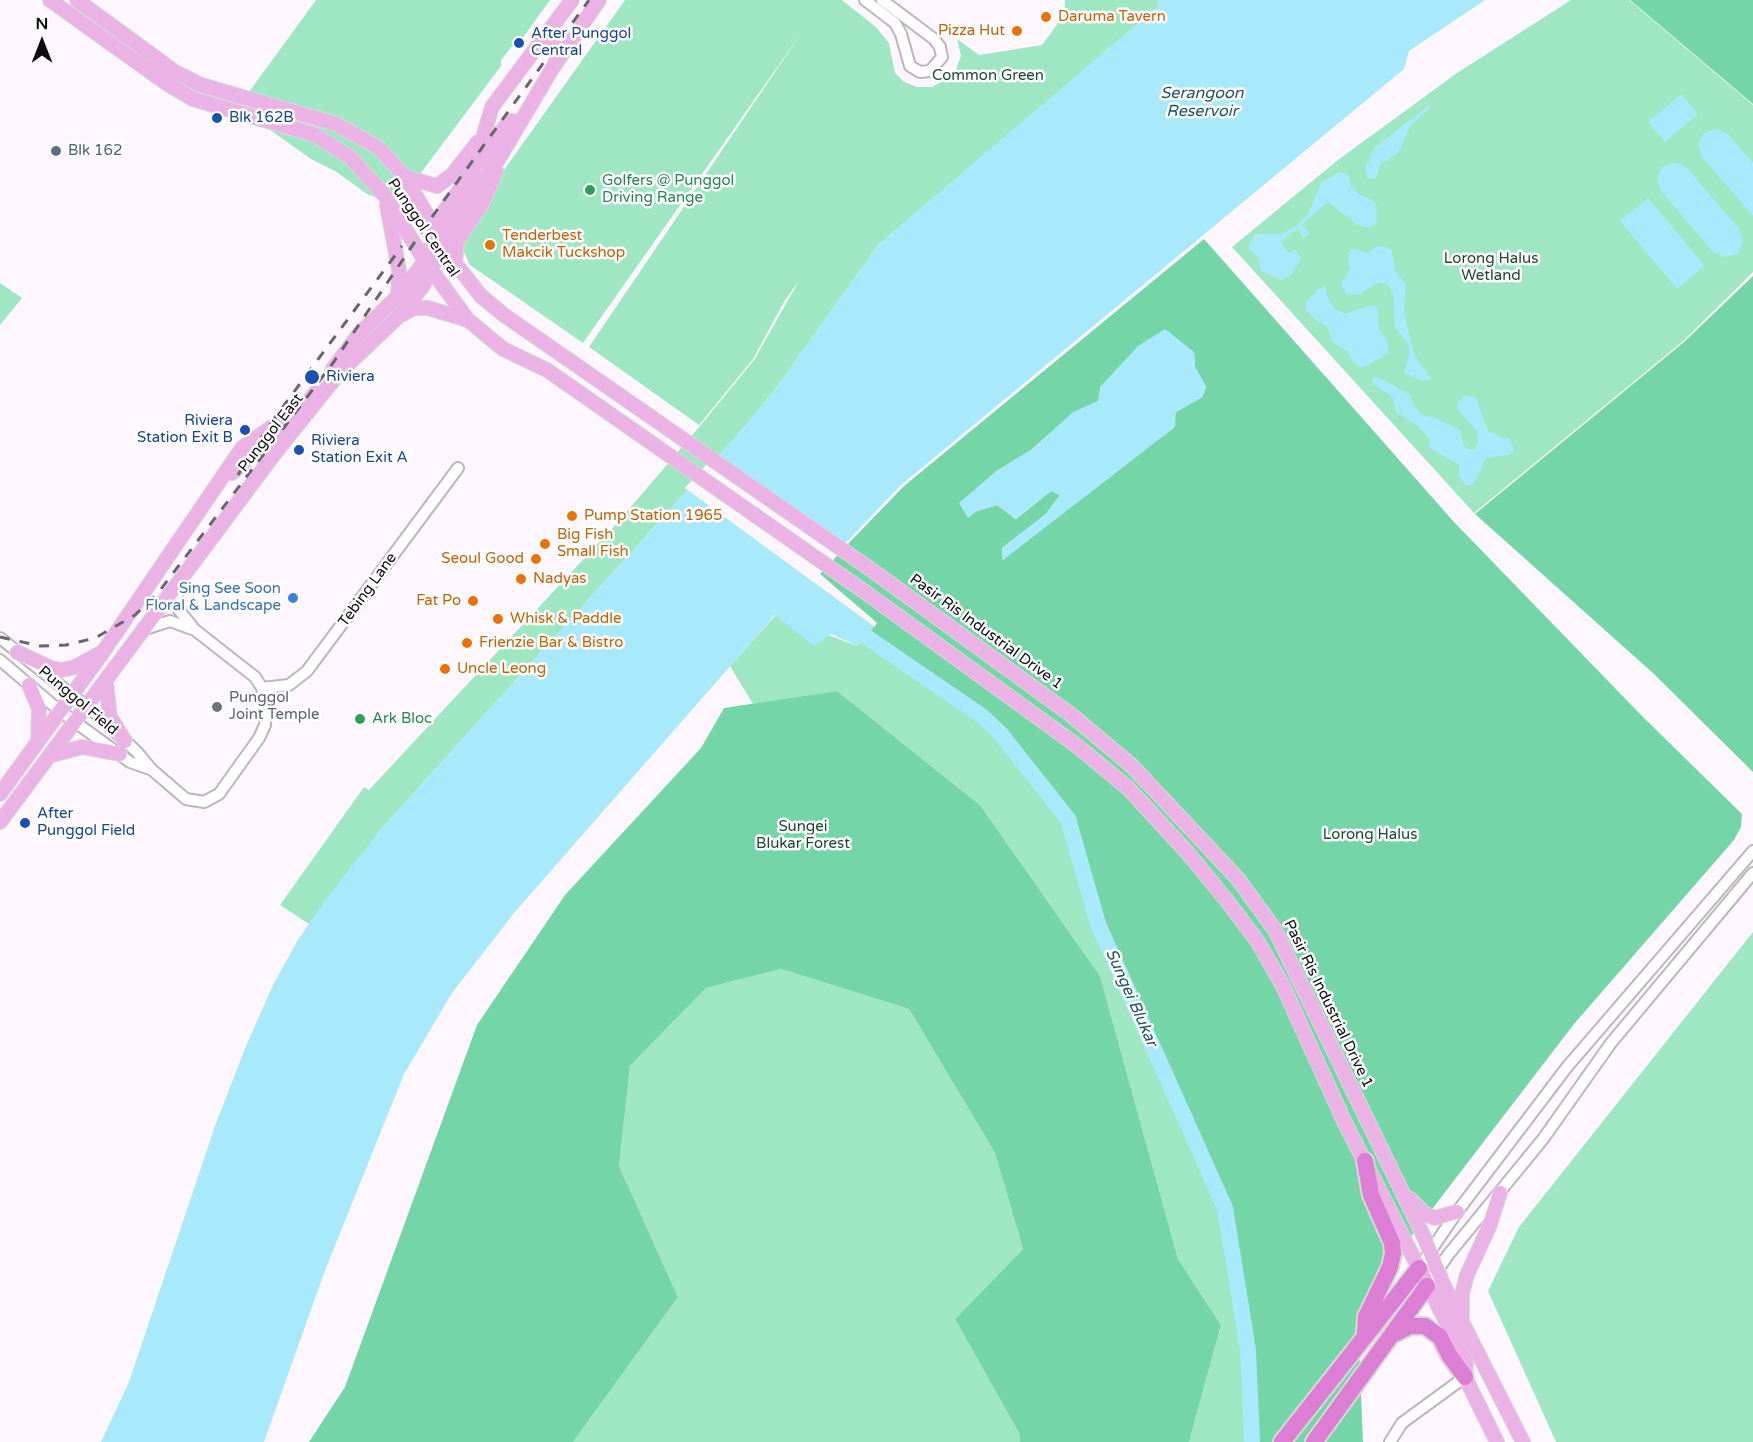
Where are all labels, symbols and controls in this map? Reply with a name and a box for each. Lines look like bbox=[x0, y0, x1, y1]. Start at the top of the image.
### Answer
place label: Daruma Tavern bbox=[1058, 8, 1166, 26]
marker: Daruma Tavern bbox=[1039, 10, 1053, 24]
north arrow bbox=[12, 12, 72, 72]
text: N bbox=[36, 14, 48, 34]
place label: Pizza Hut bbox=[938, 22, 1005, 40]
marker: Pizza Hut bbox=[1010, 24, 1024, 38]
place label: After Punggol Central bbox=[531, 25, 631, 60]
marker: After Punggol Central bbox=[512, 36, 526, 50]
park label: Common Green bbox=[932, 67, 1044, 85]
water label: Serangoon Reservoir bbox=[1160, 84, 1244, 122]
place label: Blk 162B bbox=[229, 109, 294, 127]
marker: Blk 162B bbox=[210, 111, 224, 125]
place label: Blk 162 bbox=[68, 142, 122, 160]
marker: Blk 162 bbox=[49, 144, 63, 158]
place label: Golfers @ Punggol Driving Range bbox=[602, 172, 734, 207]
street label: Punggol Central bbox=[383, 175, 463, 281]
marker: Golfers @ Punggol Driving Range bbox=[583, 183, 597, 197]
place label: Tenderbest Makcik Tuckshop bbox=[502, 227, 625, 262]
marker: Tenderbest Makcik Tuckshop bbox=[483, 238, 497, 252]
park label: Lorong Halus Wetland bbox=[1444, 250, 1538, 285]
marker: Riviera bbox=[303, 368, 321, 386]
place label: Riviera bbox=[326, 368, 375, 386]
street label: Punggol East bbox=[235, 390, 307, 476]
place label: Riviera Station Exit B bbox=[137, 412, 233, 447]
marker: Riviera Station Exit B bbox=[238, 423, 252, 437]
place label: Riviera Station Exit A bbox=[311, 432, 408, 467]
marker: Riviera Station Exit A bbox=[292, 443, 306, 457]
place label: Pump Station 1965 bbox=[584, 507, 722, 525]
marker: Pump Station 1965 bbox=[565, 509, 579, 523]
place label: Big Fish Small Fish bbox=[557, 526, 629, 561]
marker: Big Fish Small Fish bbox=[538, 537, 552, 551]
street label: Tebing Lane bbox=[335, 549, 401, 631]
place label: Seoul Good bbox=[441, 550, 524, 568]
marker: Seoul Good bbox=[529, 552, 543, 566]
place label: Nadyas bbox=[533, 570, 587, 588]
street label: Pasir Ris Industrial Drive 1 bbox=[906, 570, 1066, 694]
marker: Nadyas bbox=[514, 572, 528, 586]
place label: Sing See Soon Floral & Landscape bbox=[145, 580, 281, 615]
marker: Sing See Soon Floral & Landscape bbox=[286, 591, 300, 605]
place label: Fat Po bbox=[416, 592, 461, 610]
marker: Fat Po bbox=[466, 594, 480, 608]
place label: Whisk & Paddle bbox=[510, 610, 621, 628]
marker: Whisk & Paddle bbox=[491, 612, 505, 626]
place label: Frienzie Bar & Bistro bbox=[479, 634, 623, 652]
marker: Frienzie Bar & Bistro bbox=[460, 636, 474, 650]
place label: Uncle Leong bbox=[457, 660, 546, 678]
marker: Uncle Leong bbox=[438, 662, 452, 676]
street label: Punggol Field bbox=[35, 663, 121, 739]
place label: Punggol Joint Temple bbox=[229, 689, 320, 724]
marker: Punggol Joint Temple bbox=[210, 700, 224, 714]
place label: Ark Bloc bbox=[372, 710, 432, 728]
marker: Ark Bloc bbox=[353, 712, 367, 726]
place label: After Punggol Field bbox=[37, 805, 135, 840]
marker: After Punggol Field bbox=[18, 816, 32, 830]
park label: Sungei Blukar Forest bbox=[756, 818, 850, 853]
park label: Lorong Halus bbox=[1323, 826, 1417, 844]
street label: Pasir Ris Industrial Drive 1 bbox=[1279, 917, 1377, 1091]
water label: Sungei Blukar bbox=[1101, 946, 1161, 1050]

